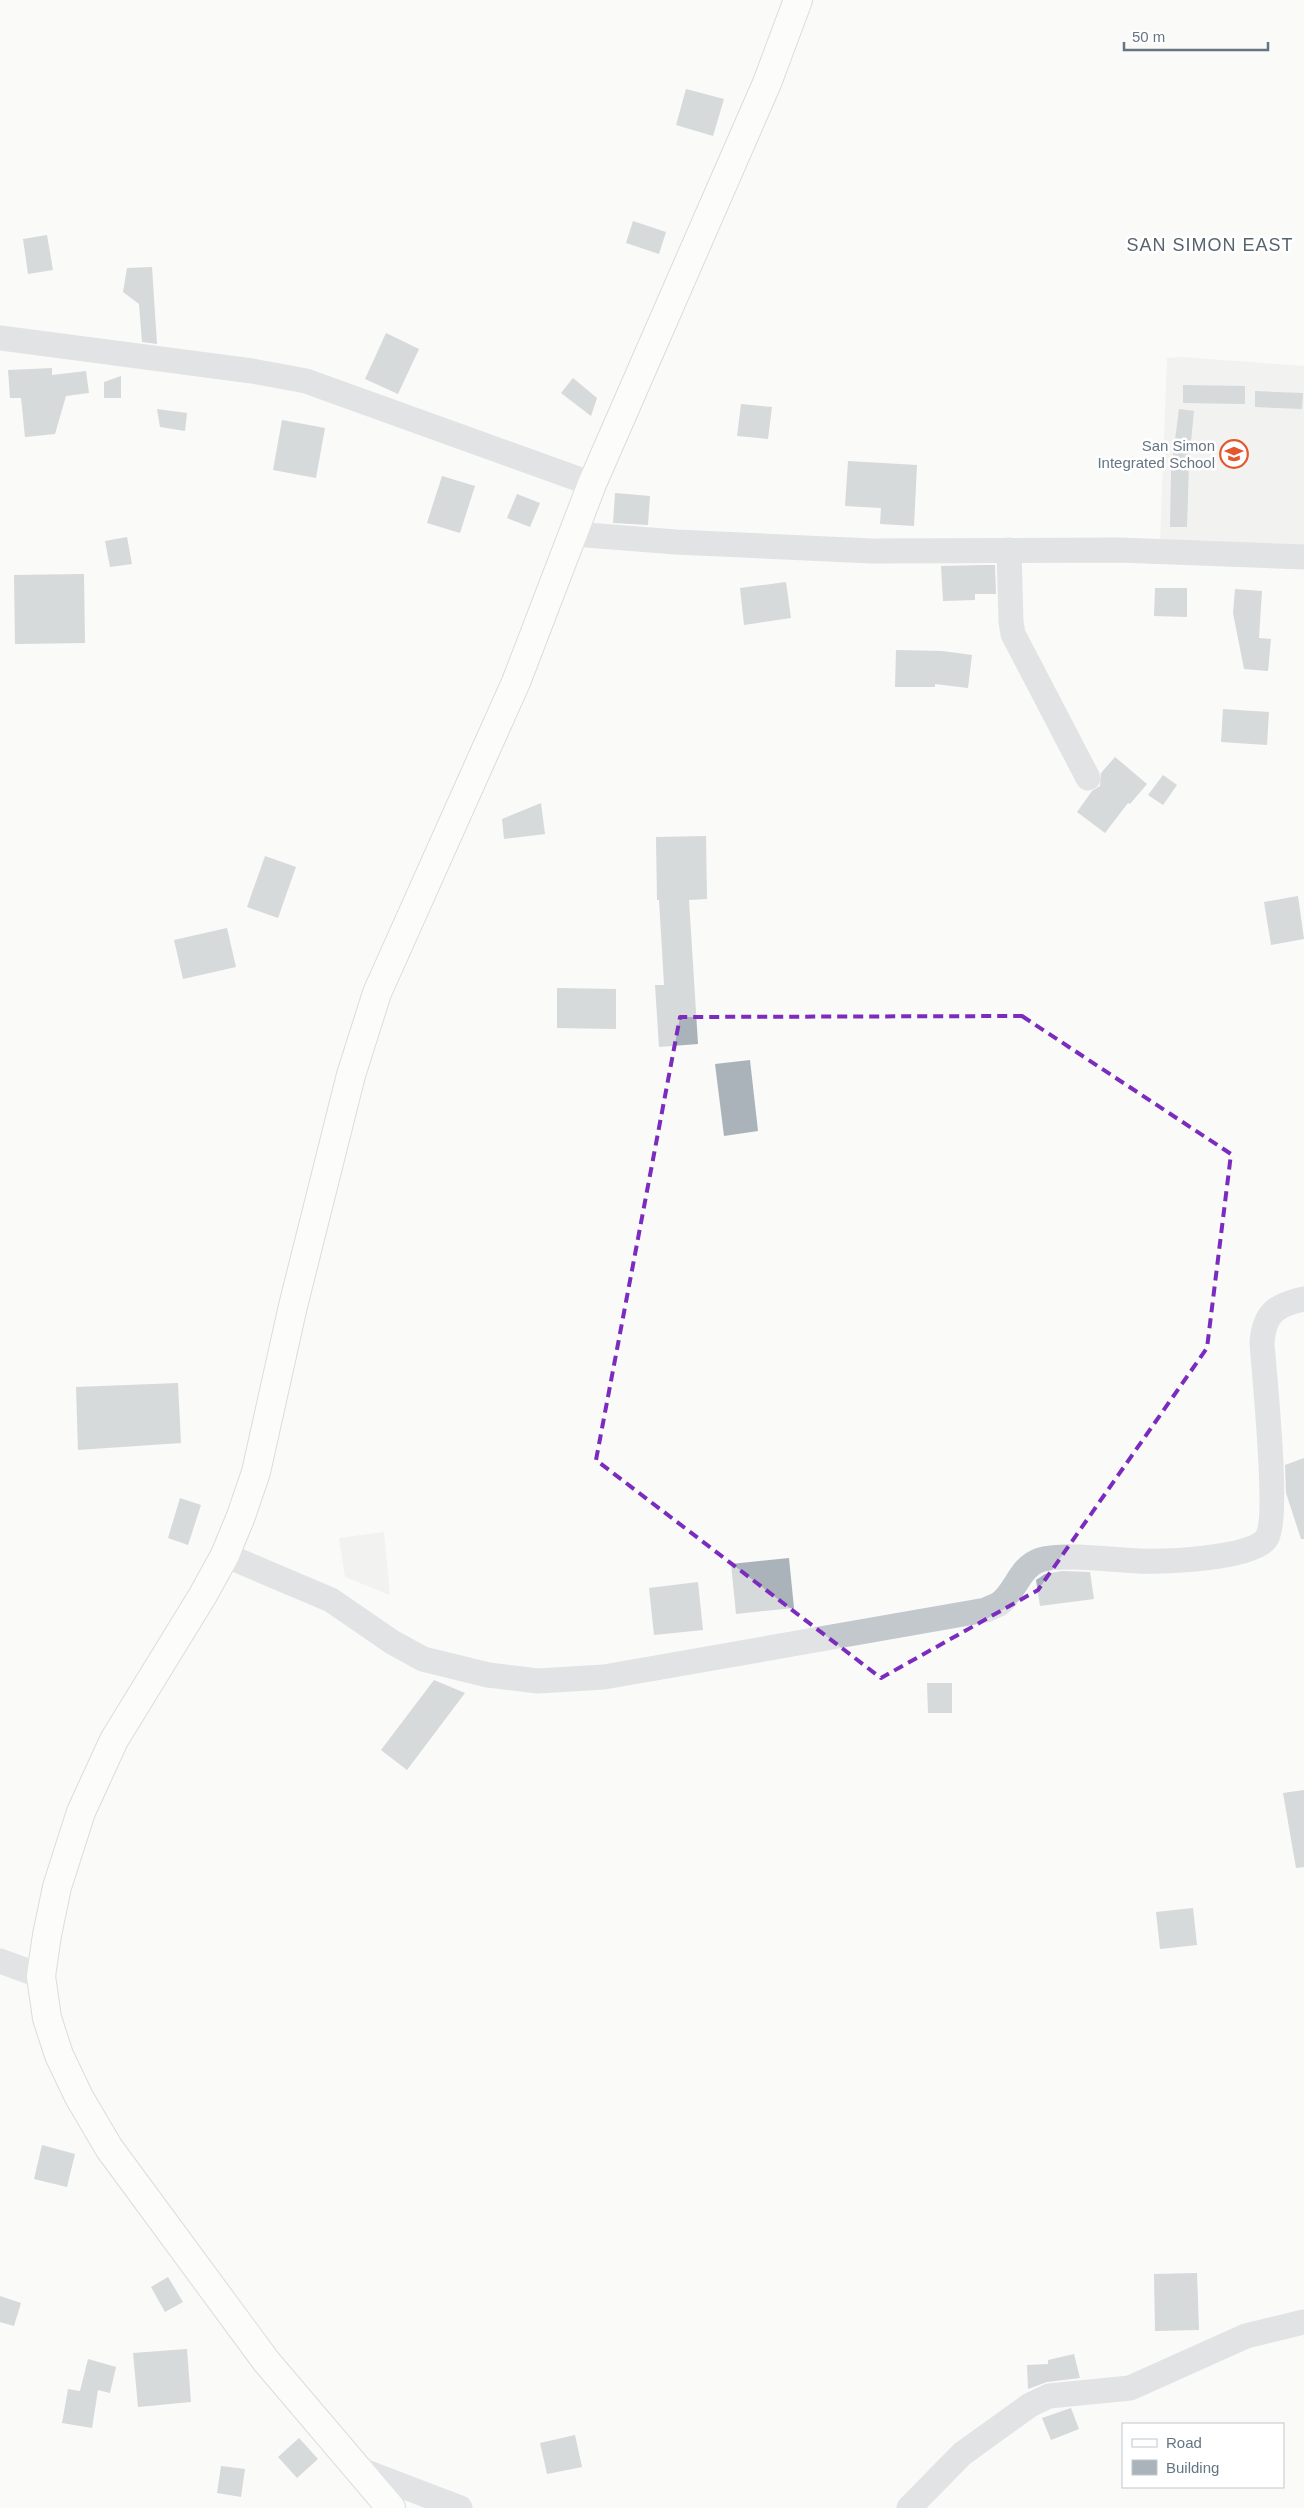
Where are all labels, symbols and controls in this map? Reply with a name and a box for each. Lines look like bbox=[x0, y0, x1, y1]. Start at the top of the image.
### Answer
scale bar bbox=[1124, 20, 1268, 52]
text: 50 m bbox=[1132, 28, 1165, 45]
district label: SAN SIMON EAST bbox=[1126, 235, 1294, 255]
place label: San Simon Integrated School bbox=[1097, 437, 1215, 471]
school or university icon: San Simon Integrated School bbox=[1219, 439, 1249, 469]
legend bbox=[1122, 2423, 1284, 2488]
text: Road bbox=[1166, 2434, 1202, 2451]
text: Building bbox=[1166, 2459, 1219, 2476]

